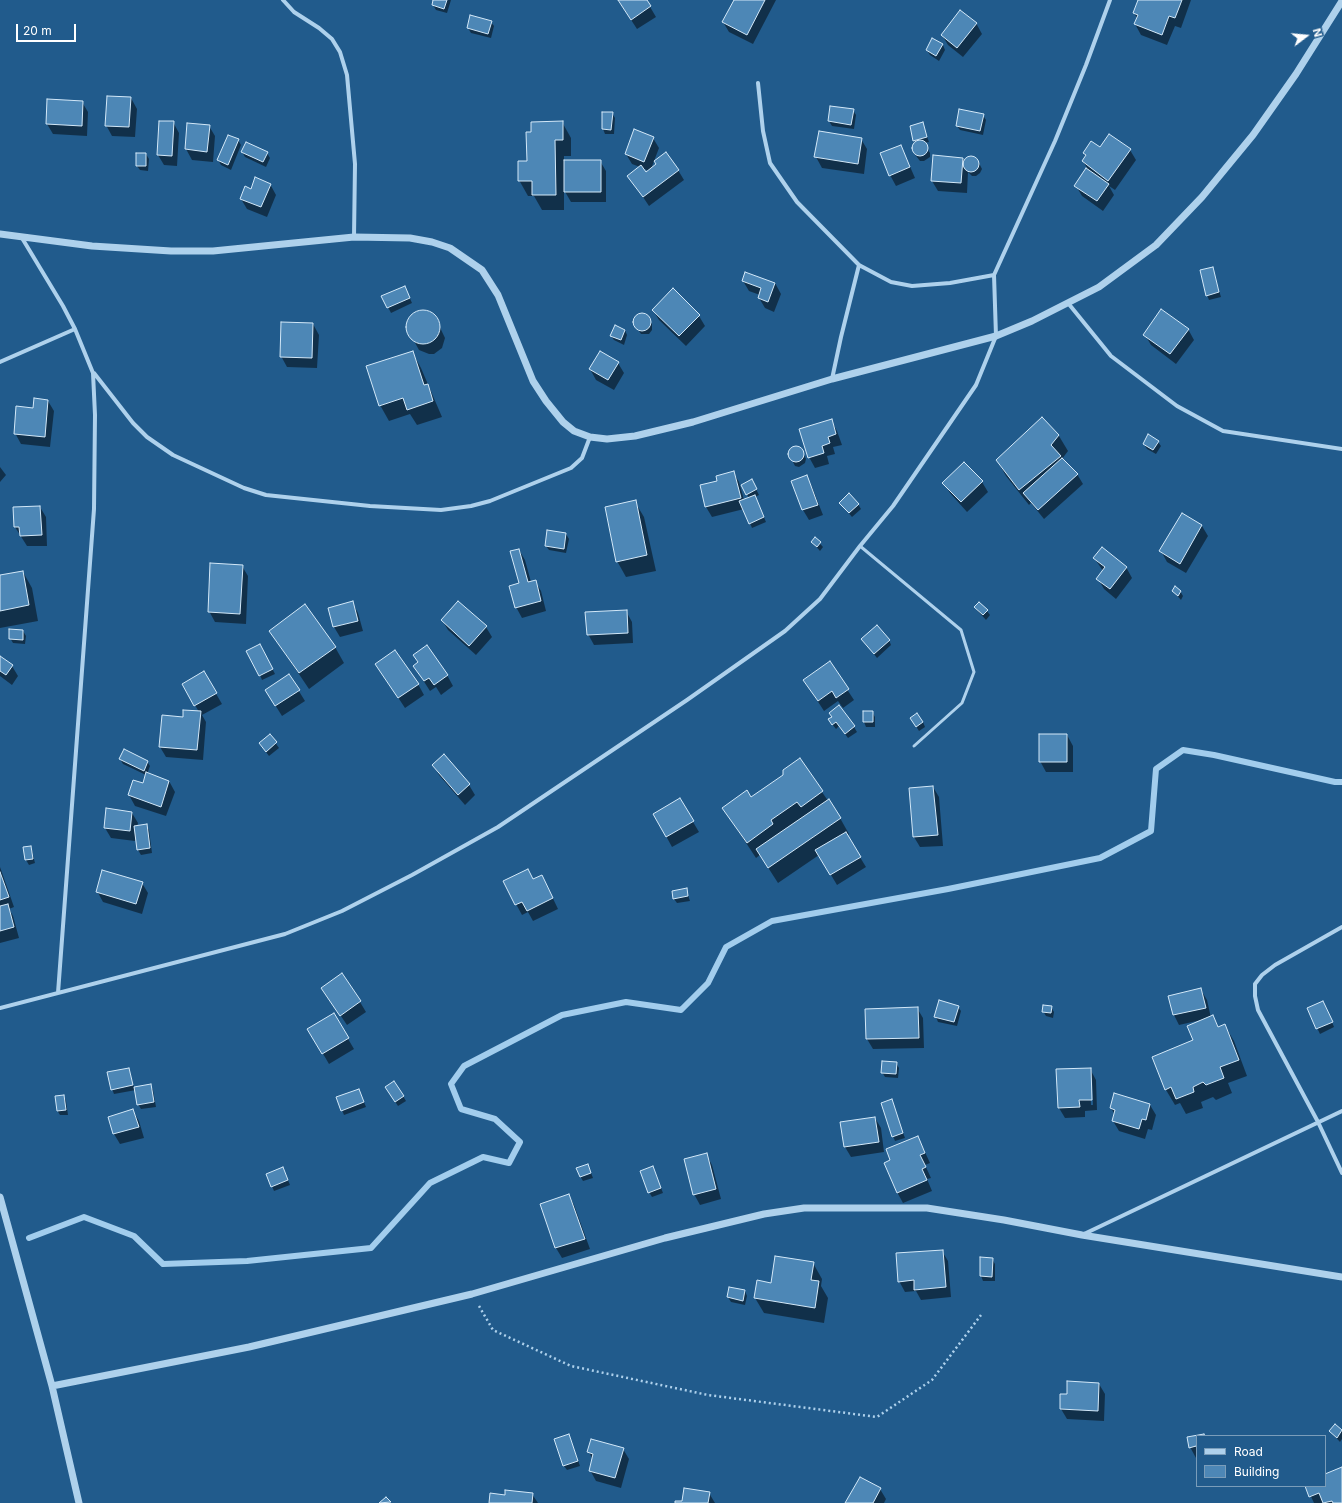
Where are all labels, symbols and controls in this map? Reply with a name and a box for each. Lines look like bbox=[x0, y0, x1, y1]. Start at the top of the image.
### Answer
scale bar bbox=[18, 16, 78, 42]
north arrow bbox=[1286, 16, 1326, 56]
text: 20 m bbox=[23, 23, 52, 38]
text: N bbox=[1310, 27, 1325, 39]
legend bbox=[1196, 1435, 1326, 1487]
text: Road bbox=[1234, 1444, 1263, 1459]
text: Building bbox=[1234, 1464, 1279, 1479]

